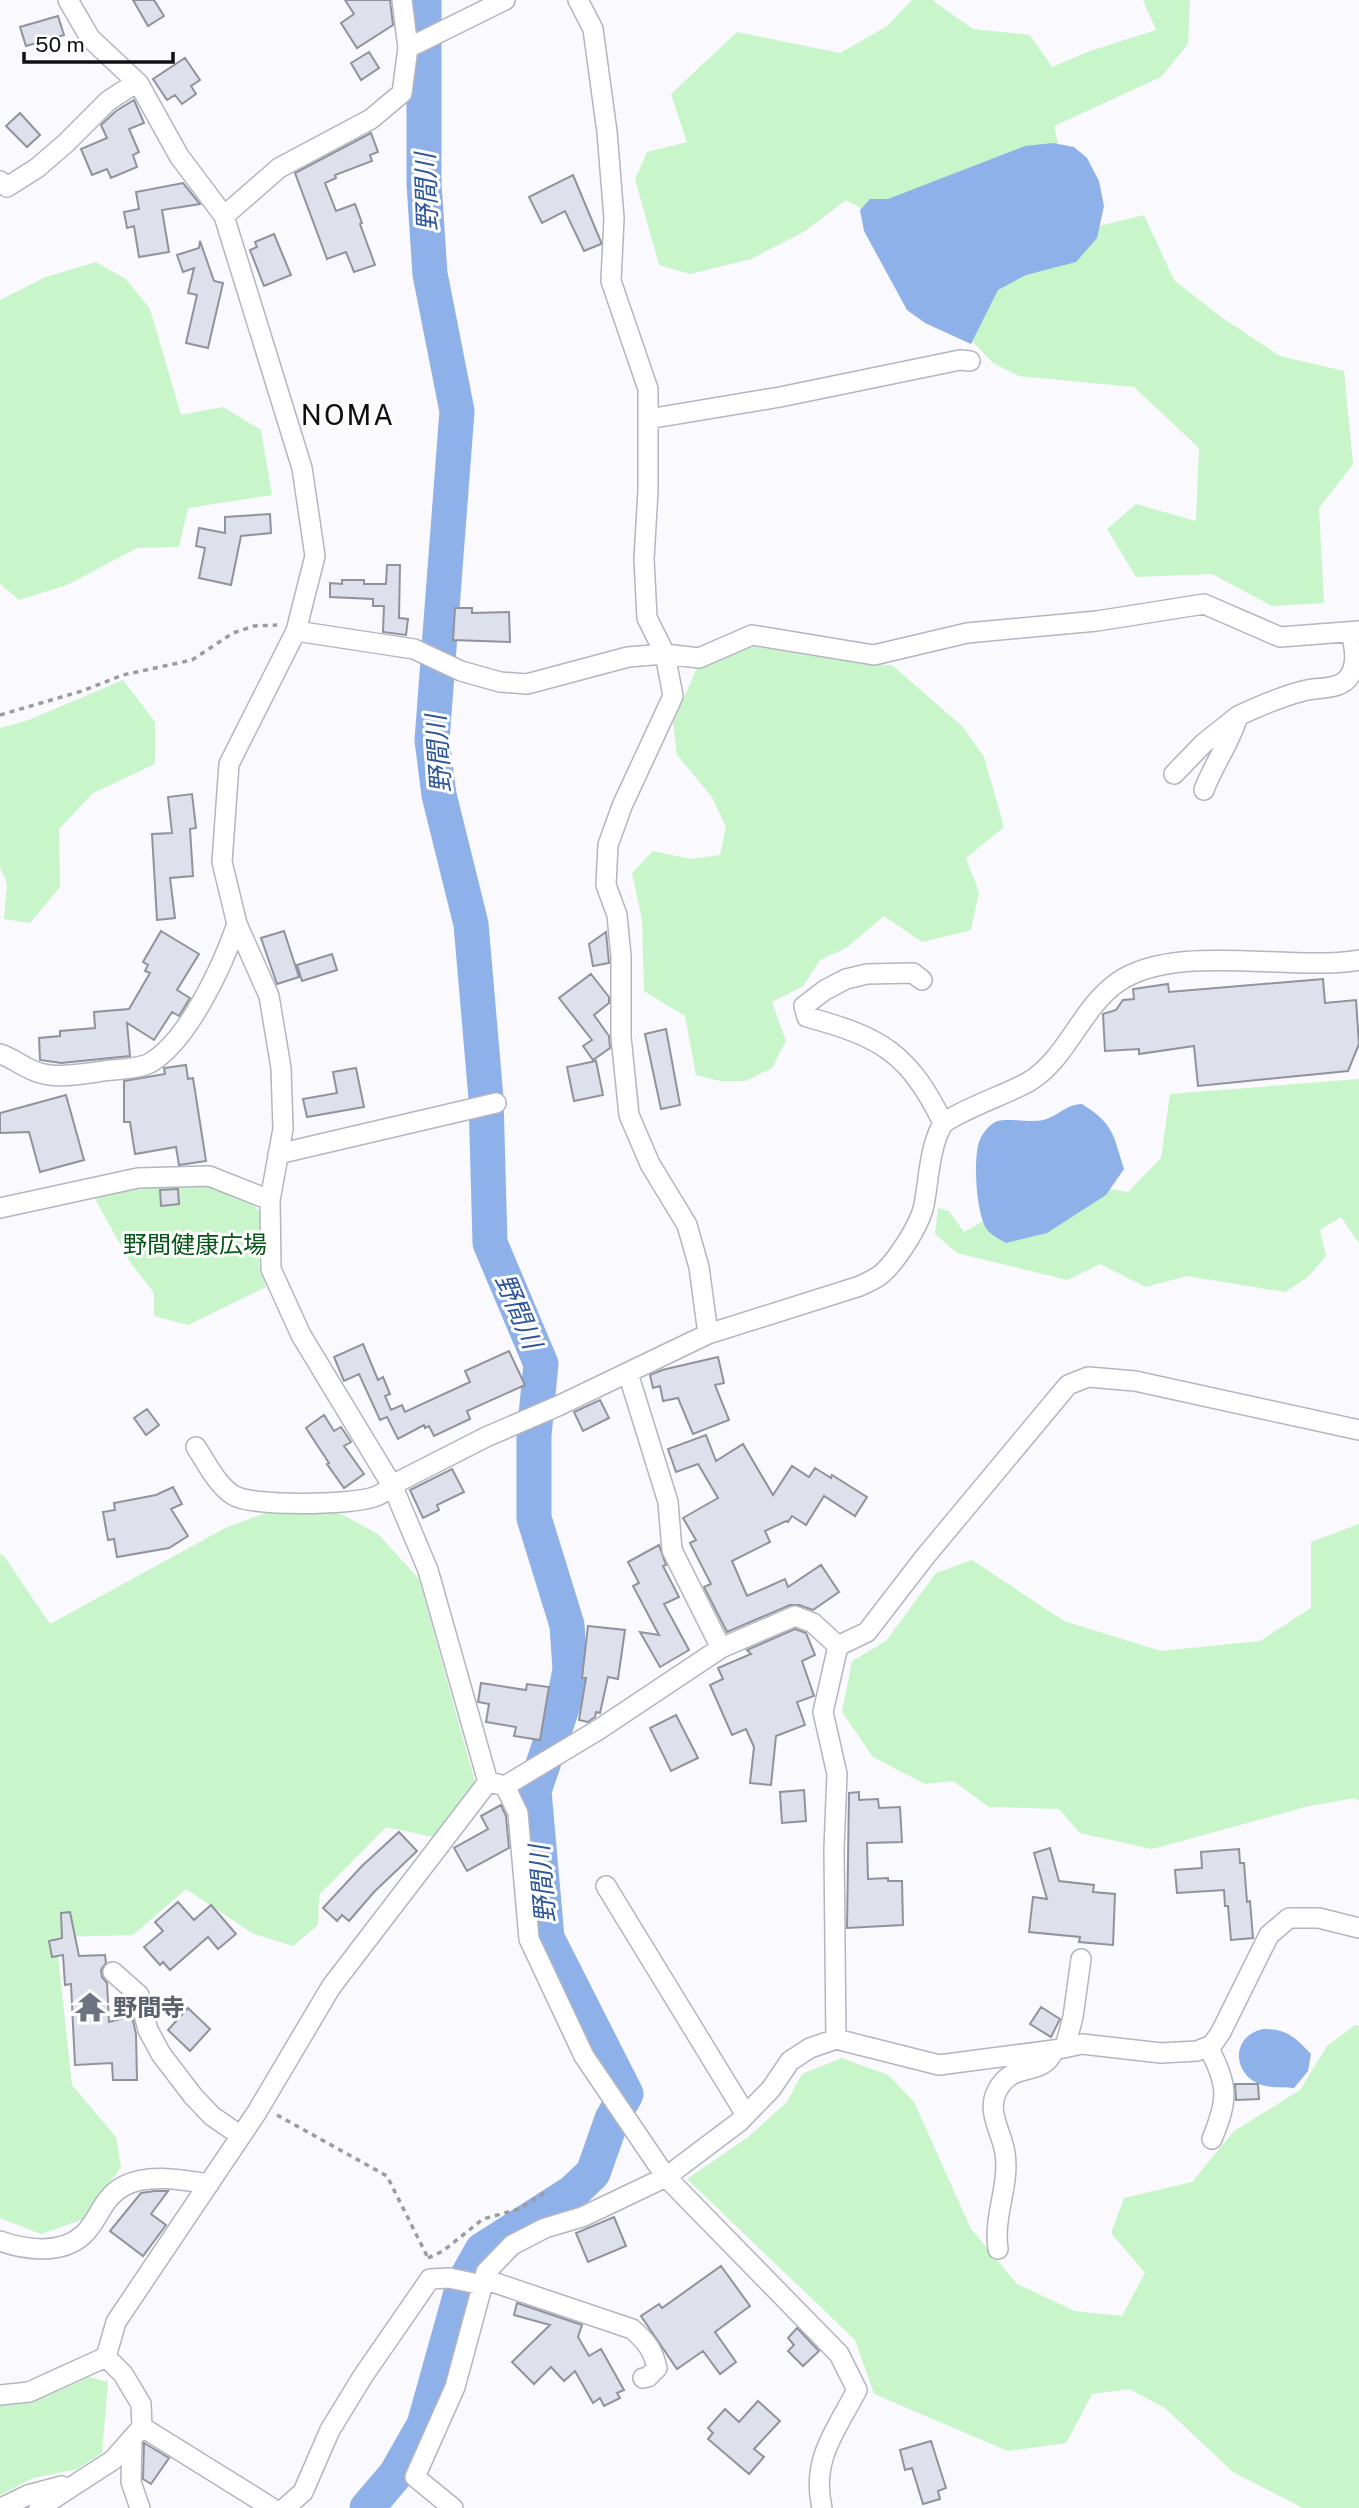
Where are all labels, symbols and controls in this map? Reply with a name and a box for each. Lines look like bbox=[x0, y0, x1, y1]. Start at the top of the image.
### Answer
scale bar bbox=[24, 21, 173, 65]
text: 50 m bbox=[35, 32, 85, 57]
water label: 野間川 bbox=[409, 149, 443, 232]
district label: NOMA bbox=[301, 398, 395, 431]
water label: 野間川 bbox=[420, 711, 456, 794]
park label: 野間健康広場 bbox=[123, 1230, 267, 1258]
water label: 野間川 bbox=[489, 1269, 550, 1356]
water label: 野間川 bbox=[523, 1841, 561, 1924]
temple icon: 野間寺 bbox=[73, 1990, 107, 2024]
place label: 野間寺 bbox=[113, 1993, 185, 2021]

